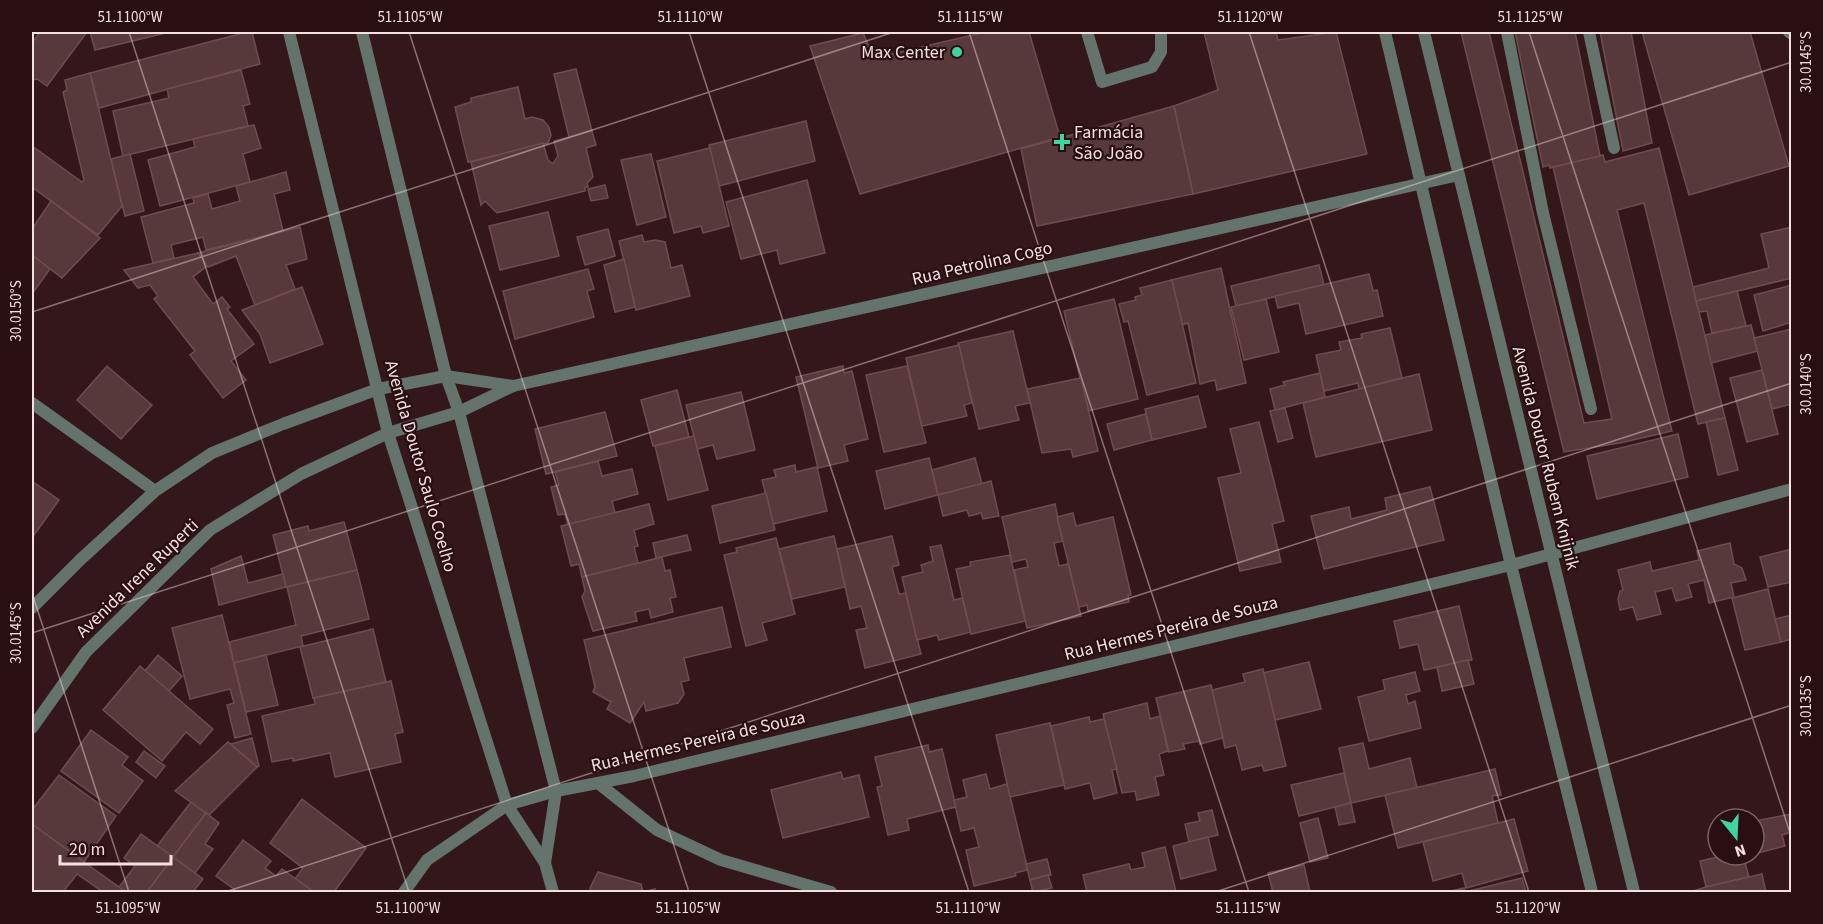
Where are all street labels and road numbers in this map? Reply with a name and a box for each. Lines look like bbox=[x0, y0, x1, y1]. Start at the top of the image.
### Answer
street label: Rua Petrolina Cogo bbox=[909, 235, 1055, 292]
street label: Avenida Doutor Rubem Knijnik bbox=[1506, 344, 1585, 573]
street label: Avenida Doutor Saulo Coelho bbox=[378, 357, 463, 575]
street label: Avenida Irene Ruperti bbox=[71, 513, 204, 644]
street label: Rua Hermes Pereira de Souza bbox=[1062, 590, 1280, 667]
street label: Rua Hermes Pereira de Souza bbox=[589, 705, 808, 778]

